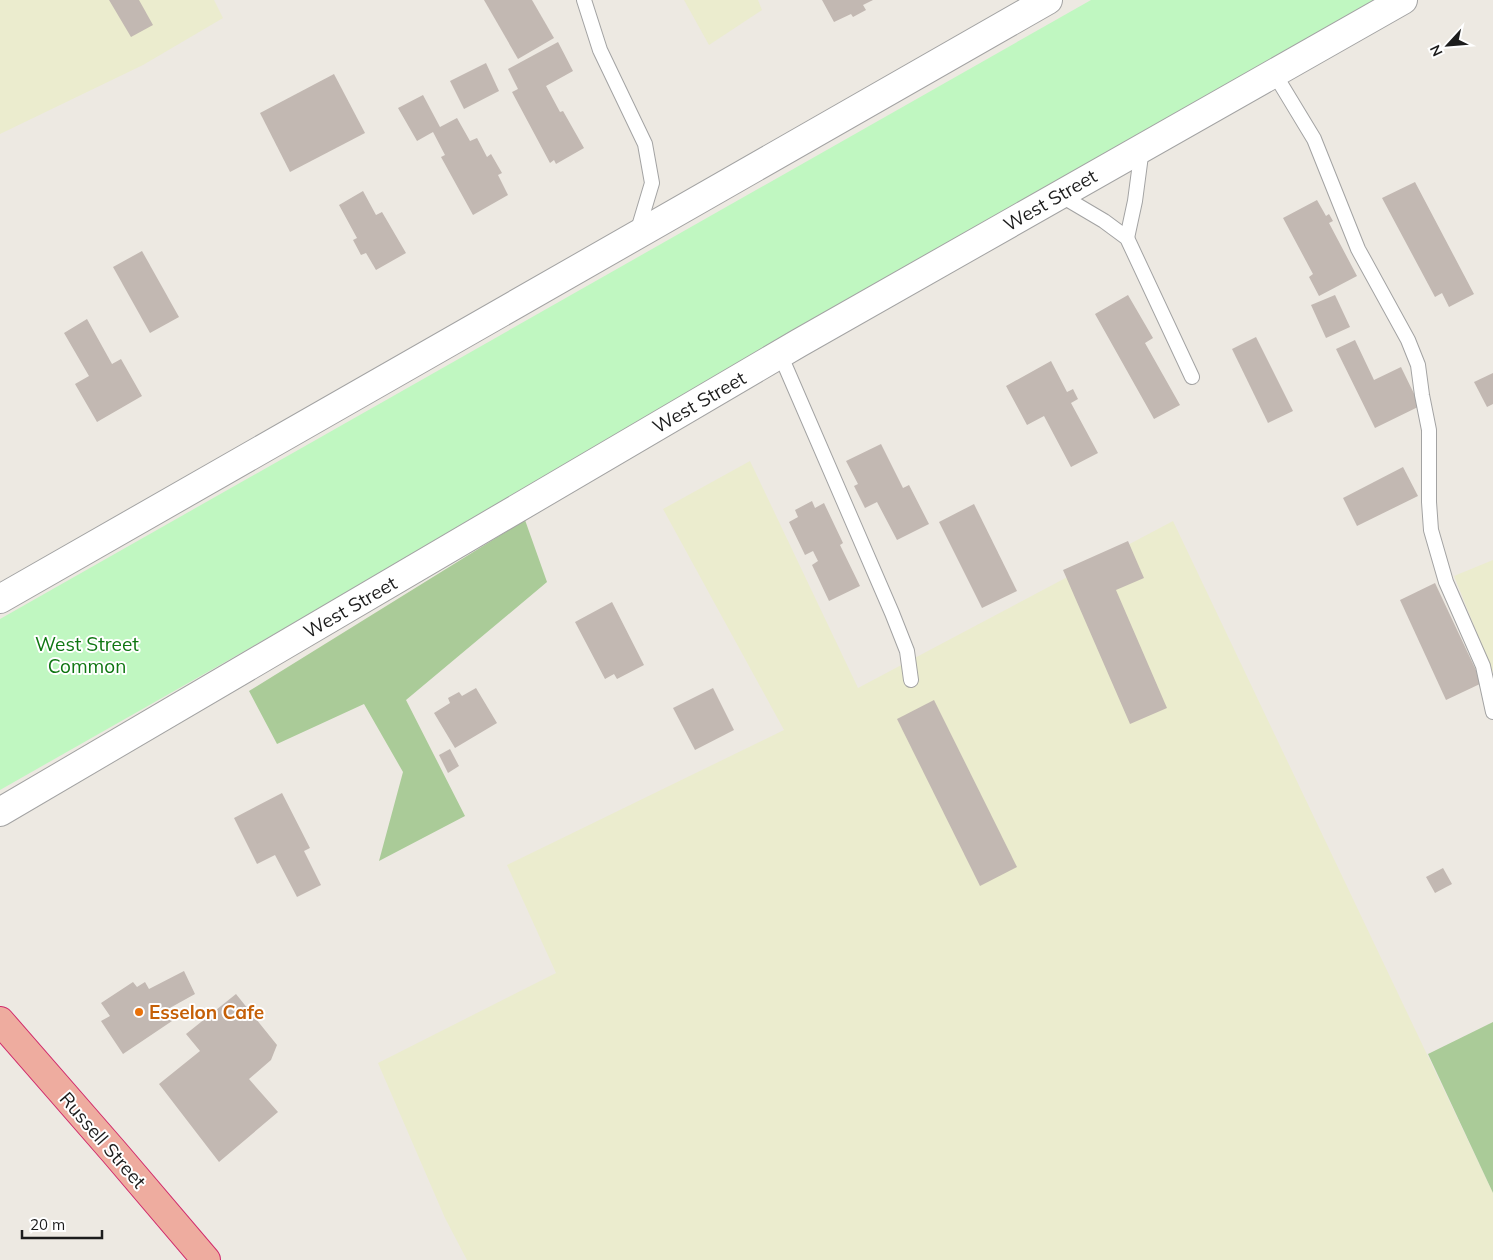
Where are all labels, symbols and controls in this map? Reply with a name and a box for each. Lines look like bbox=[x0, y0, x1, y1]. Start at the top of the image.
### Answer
north arrow bbox=[1423, 20, 1473, 70]
text: N bbox=[1426, 42, 1447, 59]
street label: West Street bbox=[999, 163, 1101, 236]
street label: West Street bbox=[648, 365, 750, 438]
street label: West Street bbox=[299, 570, 401, 643]
park label: West Street Common bbox=[35, 632, 139, 678]
place label: Esselon Cafe bbox=[149, 1000, 264, 1024]
marker: Esselon Cafe bbox=[133, 1006, 145, 1018]
street label: Russell Street bbox=[55, 1087, 152, 1193]
scale bar bbox=[22, 1208, 102, 1240]
text: 20 m bbox=[30, 1215, 65, 1234]

